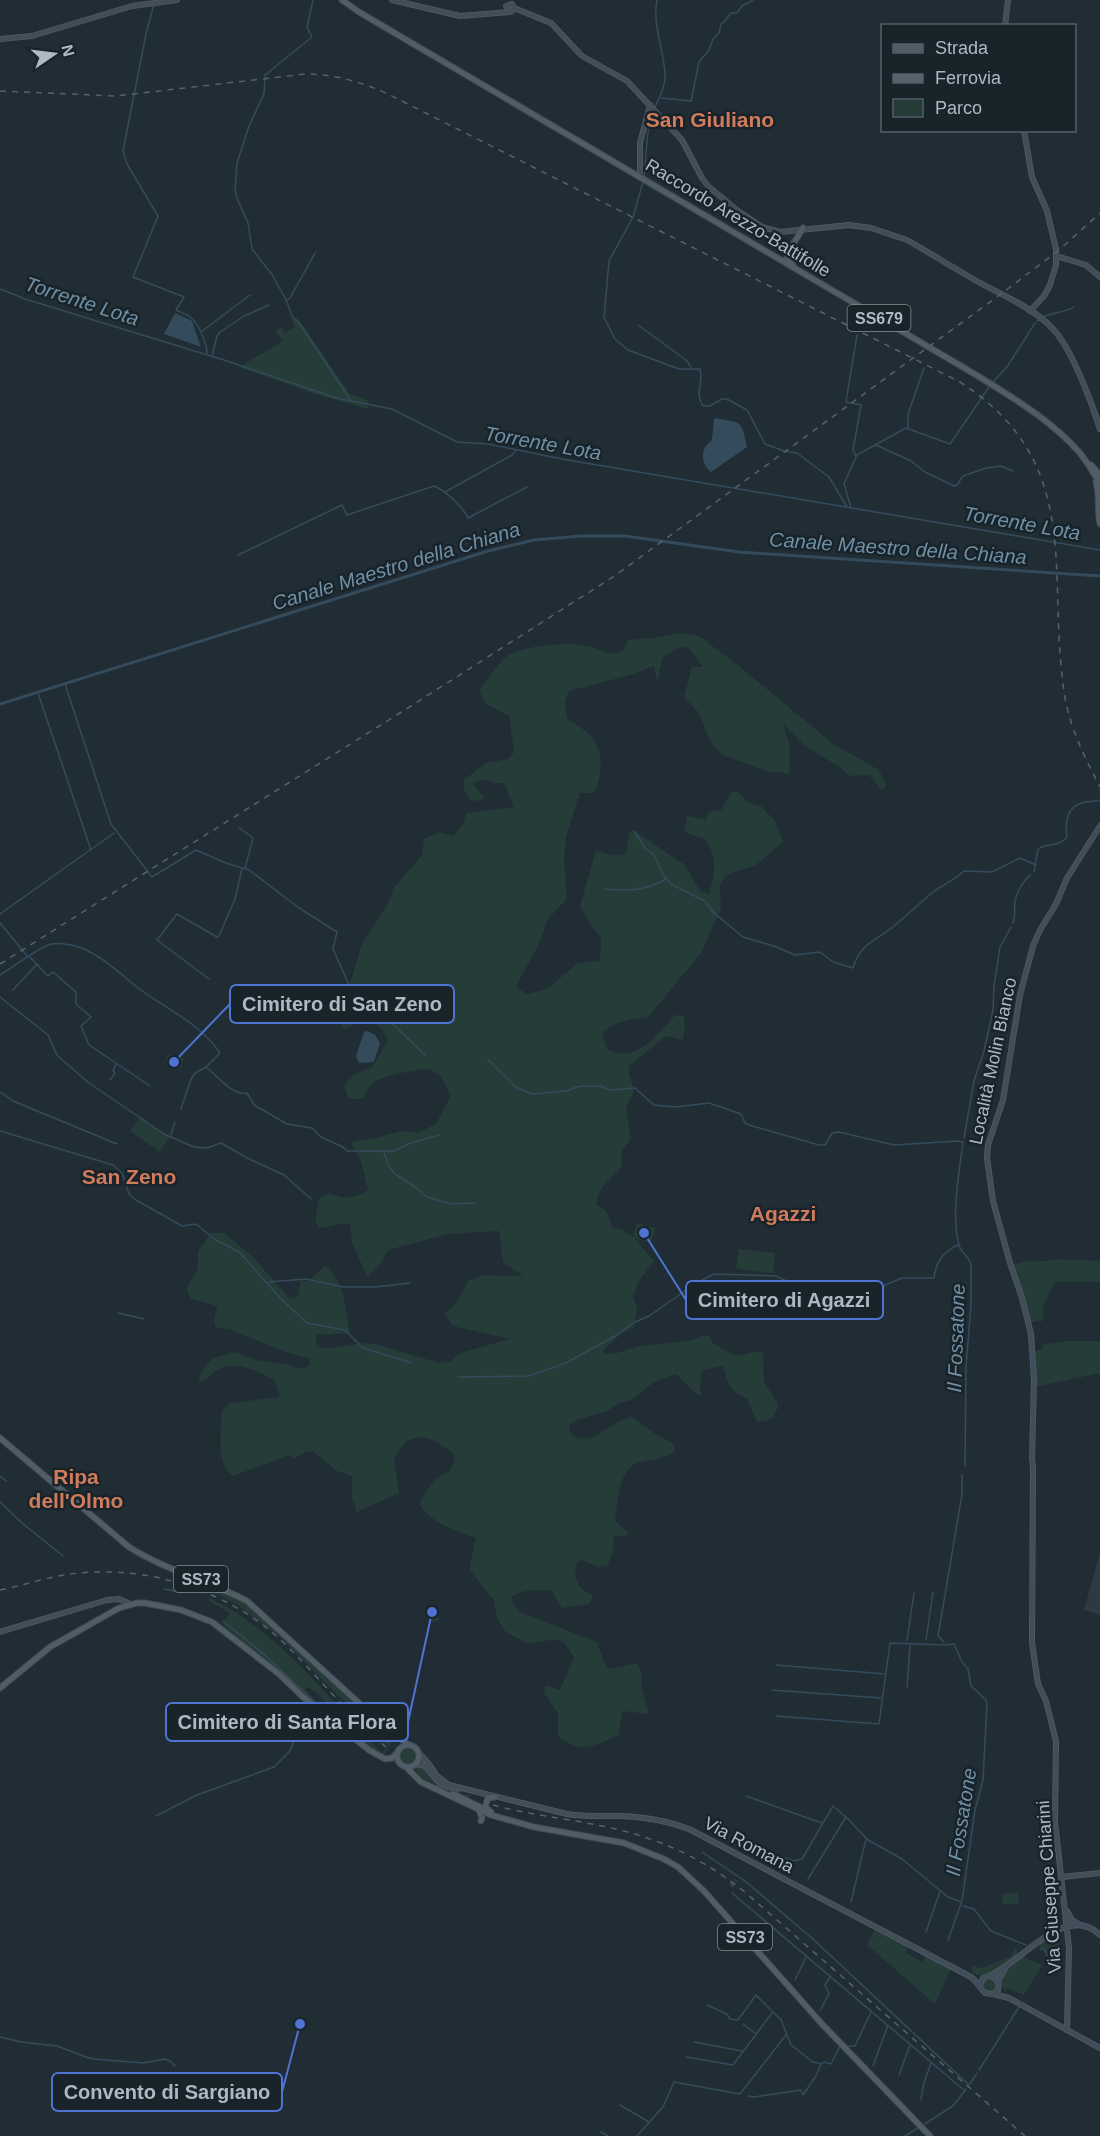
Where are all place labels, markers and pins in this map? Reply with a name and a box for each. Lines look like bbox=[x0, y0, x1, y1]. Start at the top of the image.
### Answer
callout: Cimitero di San Zeno bbox=[230, 985, 454, 1023]
callout: Cimitero di Agazzi bbox=[686, 1281, 883, 1319]
callout: Cimitero di Santa Flora bbox=[166, 1703, 408, 1741]
callout: Convento di Sargiano bbox=[52, 2073, 282, 2111]

